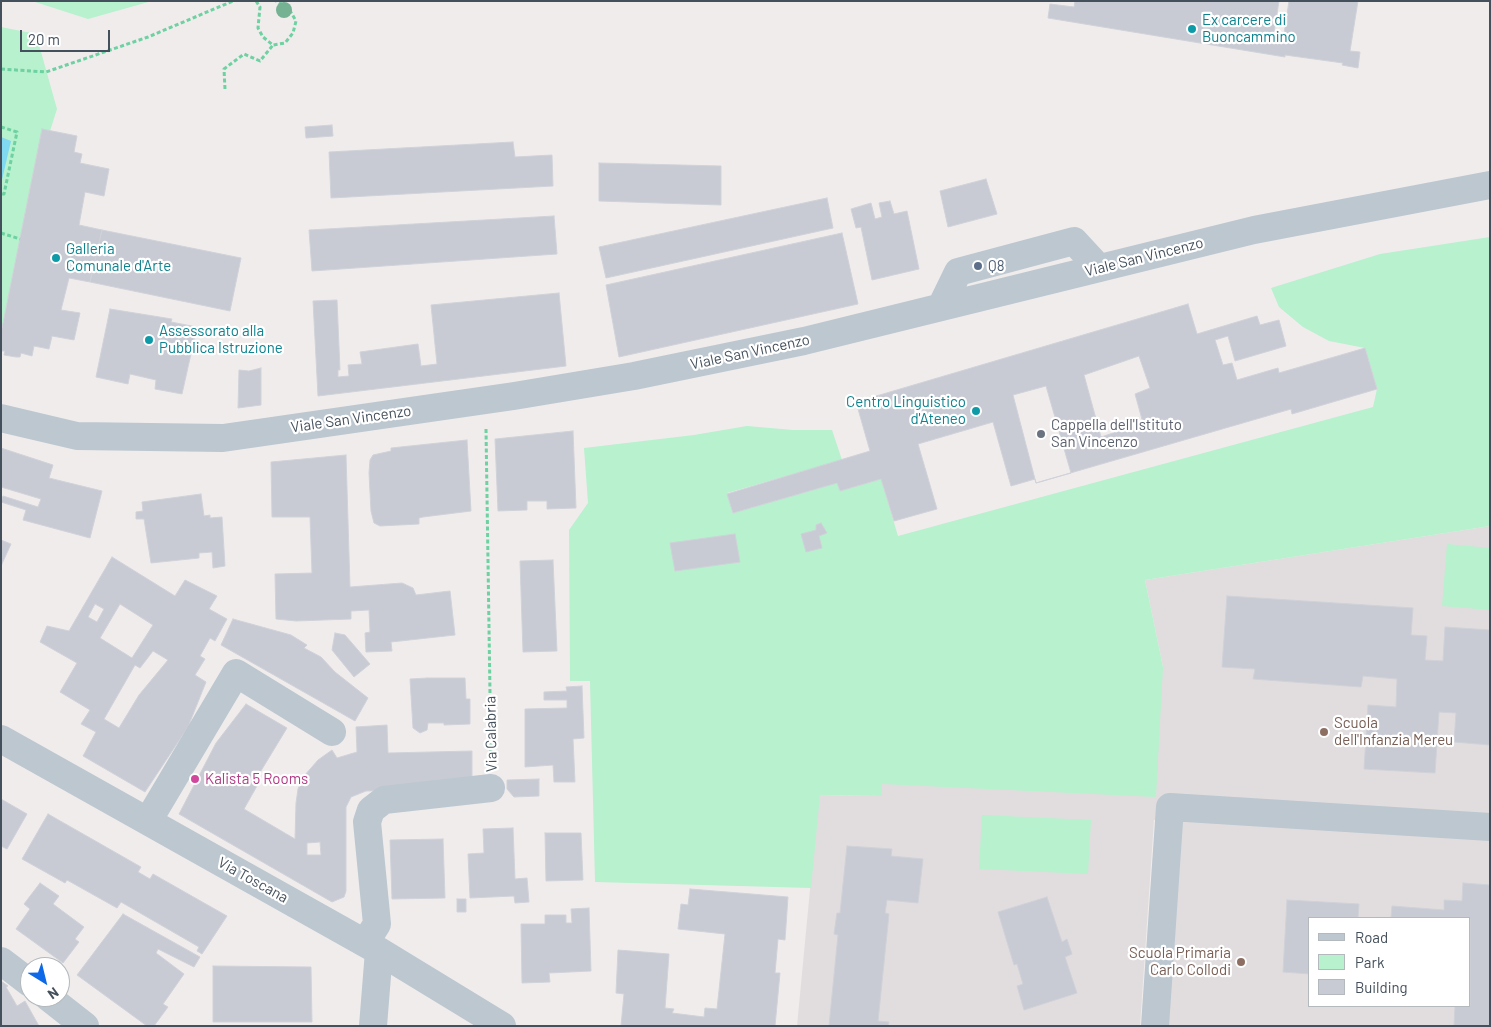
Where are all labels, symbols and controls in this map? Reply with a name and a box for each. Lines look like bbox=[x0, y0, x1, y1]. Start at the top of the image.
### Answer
place label: Ex carcere di Buoncammino bbox=[1202, 11, 1296, 46]
scale bar bbox=[22, 20, 112, 52]
marker: Ex carcere di Buoncammino bbox=[1186, 23, 1198, 35]
text: 20 m bbox=[28, 30, 60, 48]
street label: Viale San Vincenzo bbox=[1083, 234, 1205, 280]
place label: Galleria Comunale d'Arte bbox=[66, 240, 171, 275]
marker: Galleria Comunale d'Arte bbox=[50, 252, 62, 264]
place label: Q8 bbox=[988, 257, 1004, 275]
marker: Q8 bbox=[972, 260, 984, 272]
place label: Assessorato alla Pubblica Istruzione bbox=[159, 322, 283, 357]
street label: Viale San Vincenzo bbox=[689, 331, 811, 373]
marker: Assessorato alla Pubblica Istruzione bbox=[143, 334, 155, 346]
place label: Centro Linguistico d'Ateneo bbox=[846, 393, 966, 428]
street label: Viale San Vincenzo bbox=[290, 402, 412, 436]
marker: Centro Linguistico d'Ateneo bbox=[970, 405, 982, 417]
place label: Cappella dell'Istituto San Vincenzo bbox=[1051, 416, 1182, 451]
marker: Cappella dell'Istituto San Vincenzo bbox=[1035, 428, 1047, 440]
street label: Via Calabria bbox=[481, 696, 501, 772]
place label: Scuola dell'Infanzia Mereu bbox=[1334, 714, 1453, 749]
marker: Scuola dell'Infanzia Mereu bbox=[1318, 726, 1330, 738]
place label: Kalista 5 Rooms bbox=[205, 770, 308, 788]
marker: Kalista 5 Rooms bbox=[189, 773, 201, 785]
street label: Via Toscana bbox=[215, 853, 291, 907]
legend bbox=[1308, 917, 1471, 1007]
text: Road bbox=[1355, 928, 1388, 946]
place label: Scuola Primaria Carlo Collodi bbox=[1129, 944, 1231, 979]
text: Park bbox=[1355, 953, 1384, 971]
marker: Scuola Primaria Carlo Collodi bbox=[1235, 956, 1247, 968]
north arrow bbox=[20, 957, 70, 1007]
text: Building bbox=[1355, 978, 1408, 996]
text: N bbox=[45, 984, 62, 1003]

